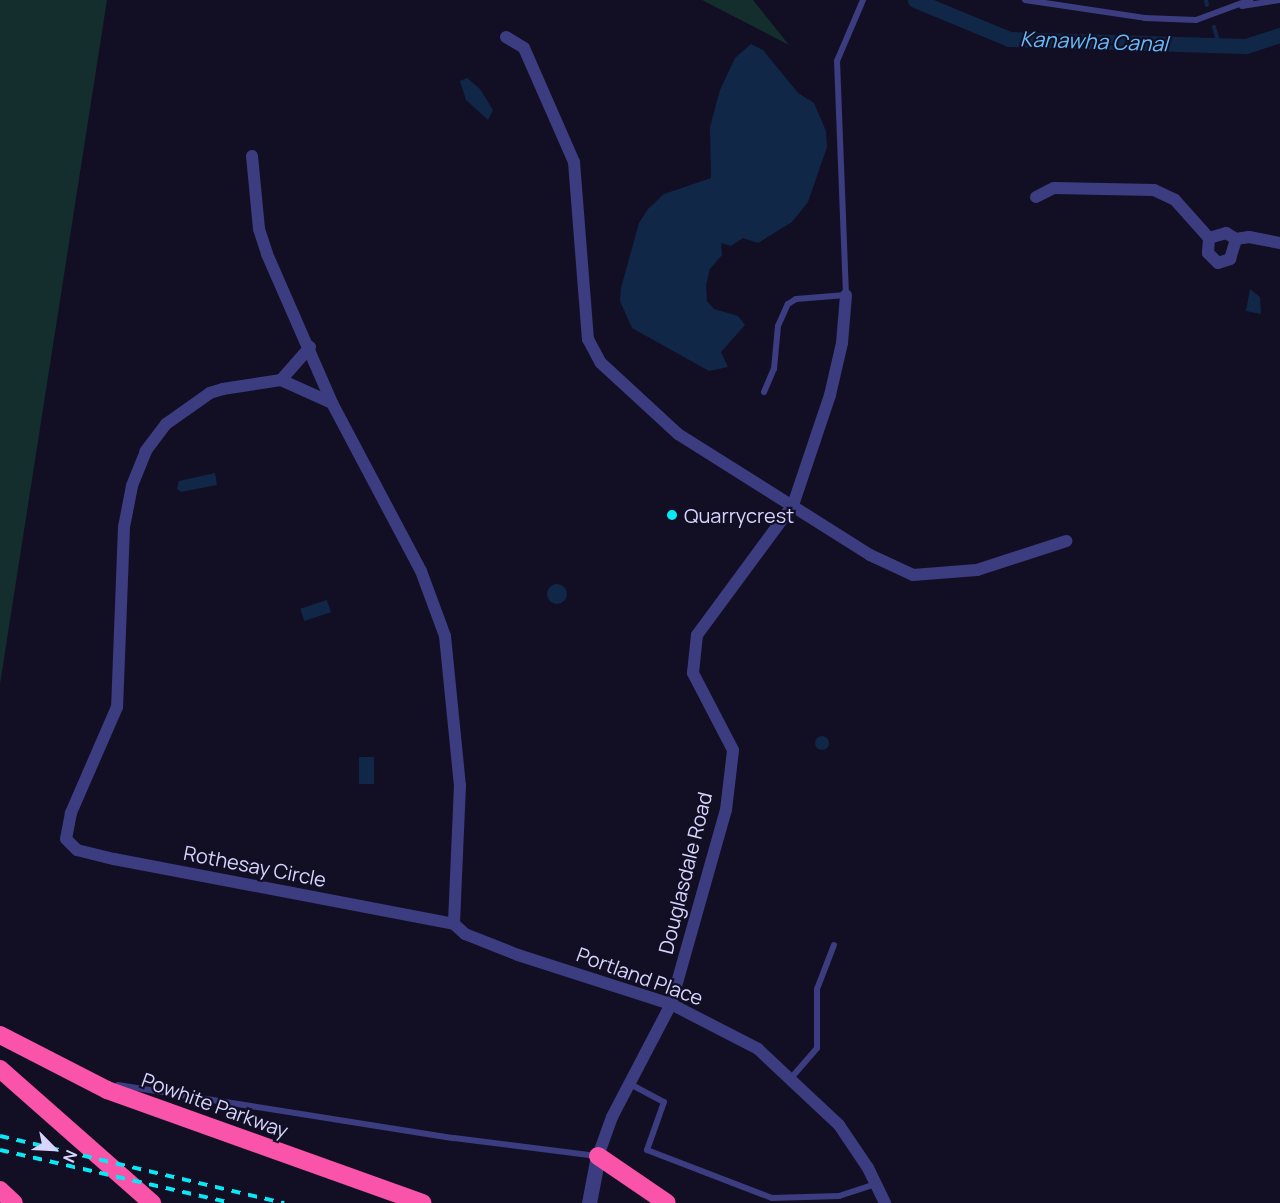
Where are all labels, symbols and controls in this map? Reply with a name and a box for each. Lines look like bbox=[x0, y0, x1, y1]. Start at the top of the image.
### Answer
water label: Kanawha Canal bbox=[1020, 26, 1168, 56]
place label: Quarrycrest bbox=[684, 503, 794, 527]
marker: Quarrycrest bbox=[665, 508, 679, 522]
street label: Douglasdale Road bbox=[653, 790, 717, 956]
street label: Rothesay Circle bbox=[182, 840, 328, 892]
street label: Portland Place bbox=[573, 942, 707, 1010]
street label: Powhite Parkway bbox=[138, 1067, 292, 1143]
north arrow bbox=[24, 1119, 84, 1179]
text: N bbox=[58, 1147, 83, 1166]

